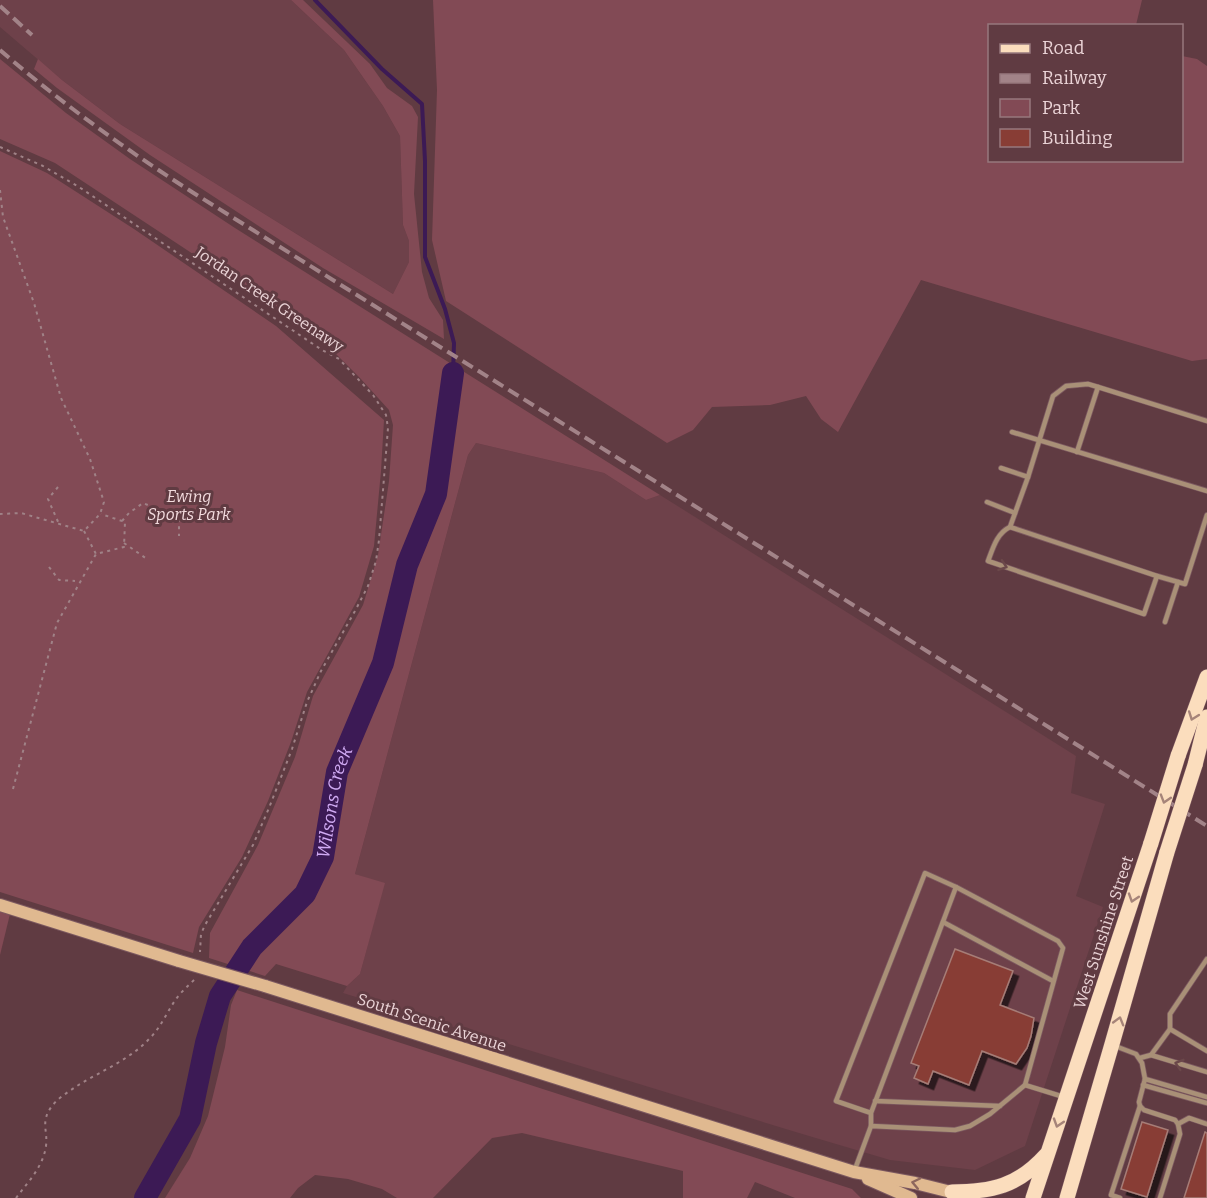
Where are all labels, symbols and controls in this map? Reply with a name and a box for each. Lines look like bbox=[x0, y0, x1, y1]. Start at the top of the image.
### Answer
legend bbox=[988, 24, 1183, 162]
text: Road bbox=[1042, 37, 1085, 59]
text: Railway bbox=[1042, 67, 1107, 89]
text: Park bbox=[1042, 97, 1081, 119]
text: Building bbox=[1042, 127, 1113, 149]
street label: Jordan Creek Greenawy bbox=[191, 242, 348, 356]
park label: Ewing Sports Park bbox=[147, 487, 231, 524]
one-way arrow bbox=[997, 559, 1008, 572]
one-way arrow bbox=[1187, 710, 1200, 721]
water label: Wilsons Creek bbox=[312, 743, 358, 860]
one-way arrow bbox=[1160, 793, 1172, 804]
street label: West Sunshine Street bbox=[1070, 853, 1137, 1011]
one-way arrow bbox=[1128, 892, 1140, 903]
street label: South Scenic Avenue bbox=[355, 989, 509, 1056]
one-way arrow bbox=[1112, 1016, 1124, 1027]
one-way arrow bbox=[1174, 1058, 1185, 1071]
one-way arrow bbox=[1053, 1117, 1066, 1128]
one-way arrow bbox=[911, 1178, 921, 1191]

